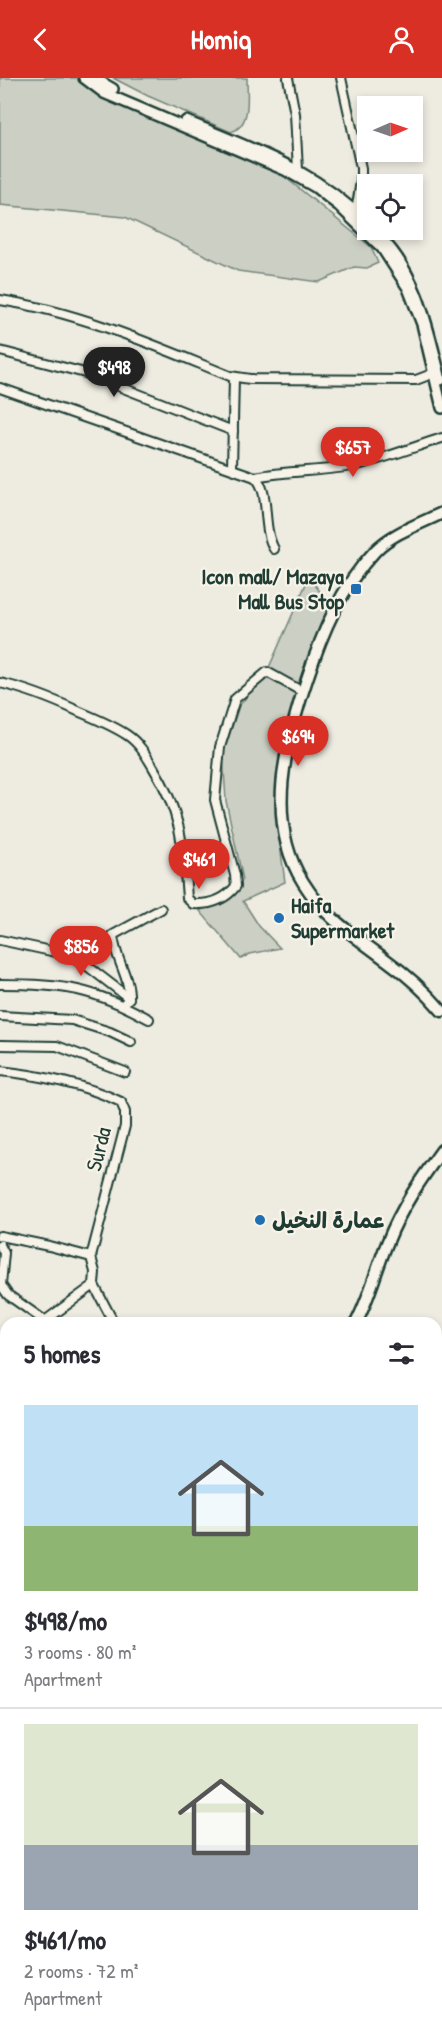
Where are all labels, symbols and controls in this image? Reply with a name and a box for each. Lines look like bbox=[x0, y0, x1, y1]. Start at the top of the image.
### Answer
text: Homiq bbox=[191, 21, 251, 57]
icon: back bbox=[24, 23, 57, 56]
icon: person bbox=[385, 23, 418, 56]
north arrow bbox=[357, 96, 423, 162]
map controls bbox=[357, 96, 423, 240]
button: locate bbox=[357, 174, 423, 240]
pin: $498 bbox=[78, 347, 150, 398]
text: $498 bbox=[97, 353, 131, 380]
pin: $657 bbox=[317, 427, 389, 478]
text: $657 bbox=[335, 433, 371, 460]
place label: Icon mall/ Mazaya Mall Bus Stop bbox=[201, 561, 345, 617]
marker: Icon mall/ Mazaya Mall Bus Stop bbox=[349, 582, 363, 596]
pin: $694 bbox=[262, 716, 334, 767]
text: $694 bbox=[282, 722, 314, 749]
pin: $461 bbox=[163, 839, 235, 890]
text: $461 bbox=[183, 845, 215, 872]
place label: Haifa Supermarket bbox=[291, 890, 395, 946]
marker: Haifa Supermarket bbox=[272, 911, 286, 925]
pin: $856 bbox=[45, 926, 117, 977]
text: $856 bbox=[63, 932, 99, 959]
street label: Surda bbox=[78, 1123, 118, 1174]
place label: عمارة النخيل bbox=[272, 1205, 386, 1235]
marker: عمارة النخيل bbox=[253, 1213, 267, 1227]
text: 5 homes bbox=[24, 1336, 100, 1371]
icon: filters bbox=[385, 1337, 418, 1370]
icon: home bbox=[167, 1444, 275, 1552]
text: $498/mo bbox=[24, 1603, 107, 1638]
text: 3 rooms · 80 m² bbox=[24, 1638, 136, 1665]
text: Apartment bbox=[24, 1665, 102, 1692]
icon: home bbox=[167, 1763, 275, 1871]
text: $461/mo bbox=[24, 1922, 106, 1957]
text: 2 rooms · 72 m² bbox=[24, 1957, 138, 1984]
text: Apartment bbox=[24, 1984, 102, 2011]

